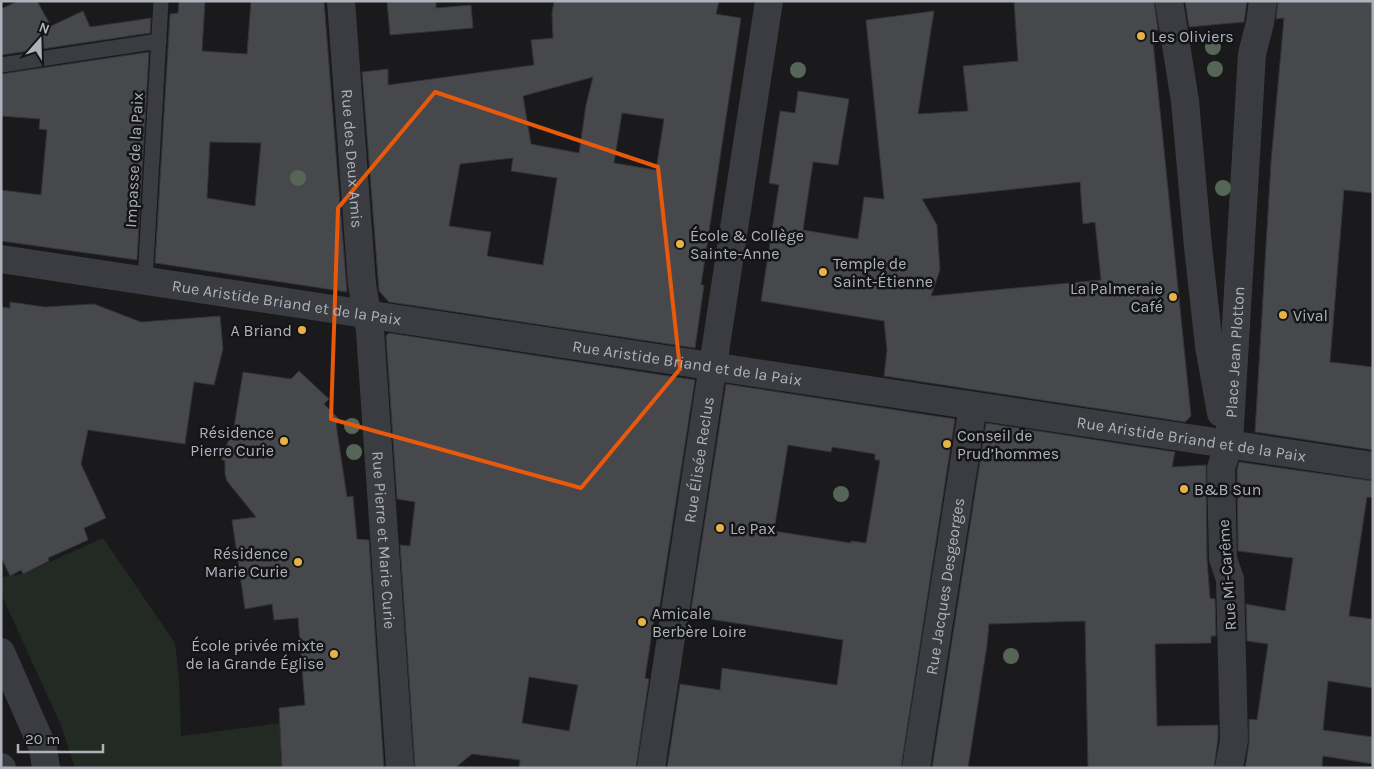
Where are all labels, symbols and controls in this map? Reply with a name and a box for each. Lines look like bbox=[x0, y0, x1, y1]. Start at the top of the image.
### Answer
north arrow bbox=[15, 15, 65, 65]
text: N bbox=[37, 19, 52, 38]
place label: Les Oliviers bbox=[1151, 27, 1234, 46]
marker: Les Oliviers bbox=[1135, 30, 1147, 42]
street label: Rue des Deux Amis bbox=[338, 88, 367, 229]
street label: Impasse de la Paix bbox=[121, 92, 147, 228]
place label: École & Collège Sainte-Anne bbox=[690, 226, 804, 263]
marker: École & Collège Sainte-Anne bbox=[674, 238, 686, 250]
place label: Temple de Saint-Étienne bbox=[833, 254, 933, 291]
marker: Temple de Saint-Étienne bbox=[817, 266, 829, 278]
street label: Rue Aristide Briand et de la Paix bbox=[171, 275, 403, 329]
place label: La Palmeraie Café bbox=[1070, 279, 1163, 316]
street label: Place Jean Plotton bbox=[1221, 286, 1248, 419]
marker: La Palmeraie Café bbox=[1167, 291, 1179, 303]
place label: Vival bbox=[1293, 306, 1328, 325]
marker: Vival bbox=[1277, 309, 1289, 321]
place label: A Briand bbox=[231, 321, 292, 340]
marker: A Briand bbox=[296, 324, 308, 336]
street label: Rue Aristide Briand et de la Paix bbox=[571, 336, 803, 389]
street label: Rue Élisée Reclus bbox=[679, 395, 718, 524]
street label: Rue Aristide Briand et de la Paix bbox=[1076, 412, 1307, 465]
place label: Résidence Pierre Curie bbox=[190, 423, 274, 460]
place label: Conseil de Prud’hommes bbox=[957, 426, 1059, 463]
marker: Résidence Pierre Curie bbox=[278, 435, 290, 447]
marker: Conseil de Prud’hommes bbox=[941, 438, 953, 450]
street label: Rue Pierre et Marie Curie bbox=[369, 450, 400, 630]
place label: B&B Sun bbox=[1194, 480, 1261, 499]
marker: B&B Sun bbox=[1178, 483, 1190, 495]
street label: Rue Jacques Desgeorges bbox=[921, 496, 968, 676]
place label: Le Pax bbox=[730, 519, 775, 538]
street label: Rue Mi-Carême bbox=[1214, 519, 1240, 631]
marker: Le Pax bbox=[714, 522, 726, 534]
place label: Résidence Marie Curie bbox=[205, 544, 288, 581]
marker: Résidence Marie Curie bbox=[292, 556, 304, 568]
place label: Amicale Berbère Loire bbox=[652, 604, 746, 641]
marker: Amicale Berbère Loire bbox=[636, 616, 648, 628]
place label: École privée mixte de la Grande Église bbox=[185, 636, 324, 673]
marker: École privée mixte de la Grande Église bbox=[328, 648, 340, 660]
scale bar bbox=[18, 722, 102, 754]
text: 20 m bbox=[25, 730, 60, 748]

